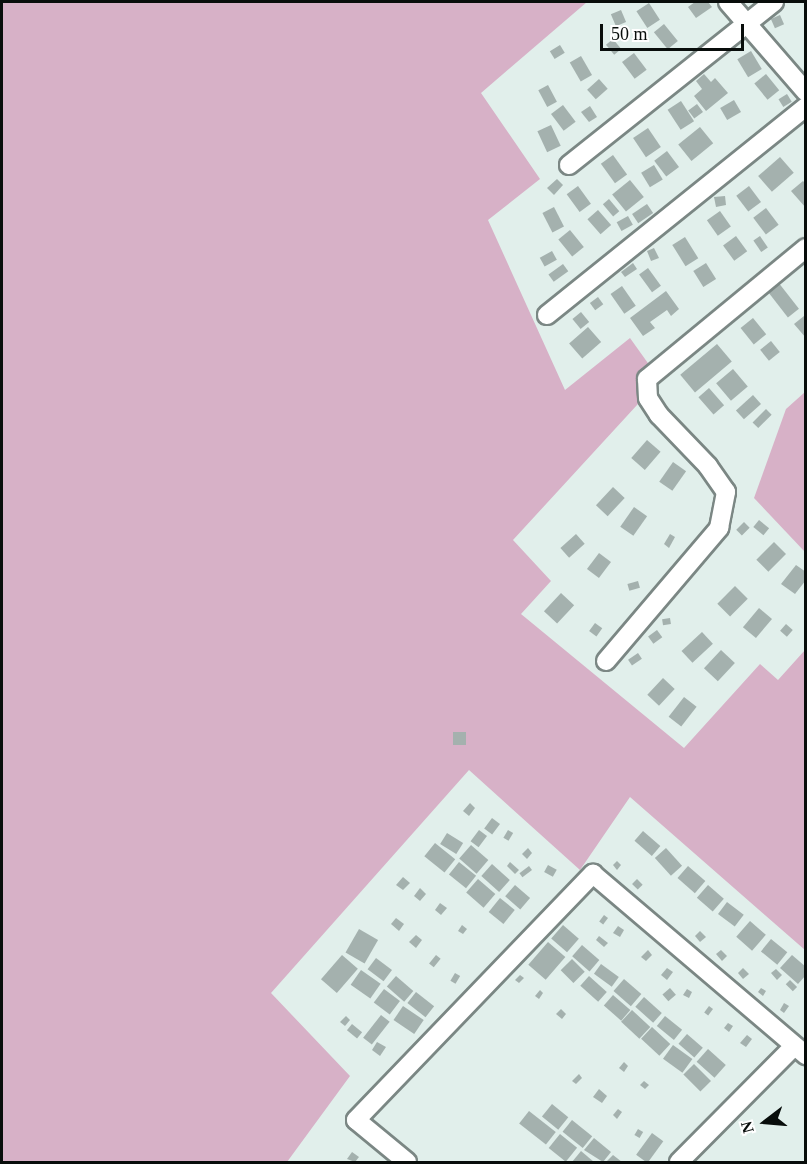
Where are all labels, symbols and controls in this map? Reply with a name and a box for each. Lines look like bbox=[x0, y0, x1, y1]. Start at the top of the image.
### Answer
scale bar bbox=[603, 12, 747, 50]
text: 50 m bbox=[611, 24, 648, 44]
north arrow bbox=[735, 1092, 795, 1152]
text: N bbox=[737, 1119, 757, 1135]

